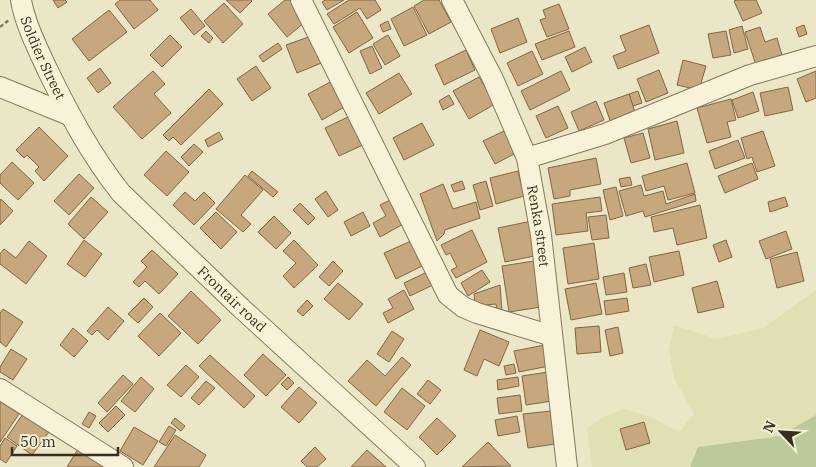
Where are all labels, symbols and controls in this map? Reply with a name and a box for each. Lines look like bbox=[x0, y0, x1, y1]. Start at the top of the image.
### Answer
street label: Soldier Street bbox=[16, 14, 70, 103]
street label: Renka street bbox=[523, 184, 554, 268]
street label: Frontair road bbox=[194, 262, 271, 336]
north arrow bbox=[756, 407, 806, 457]
text: N bbox=[759, 418, 780, 435]
scale bar bbox=[12, 424, 119, 456]
text: 50 m bbox=[20, 432, 56, 451]

